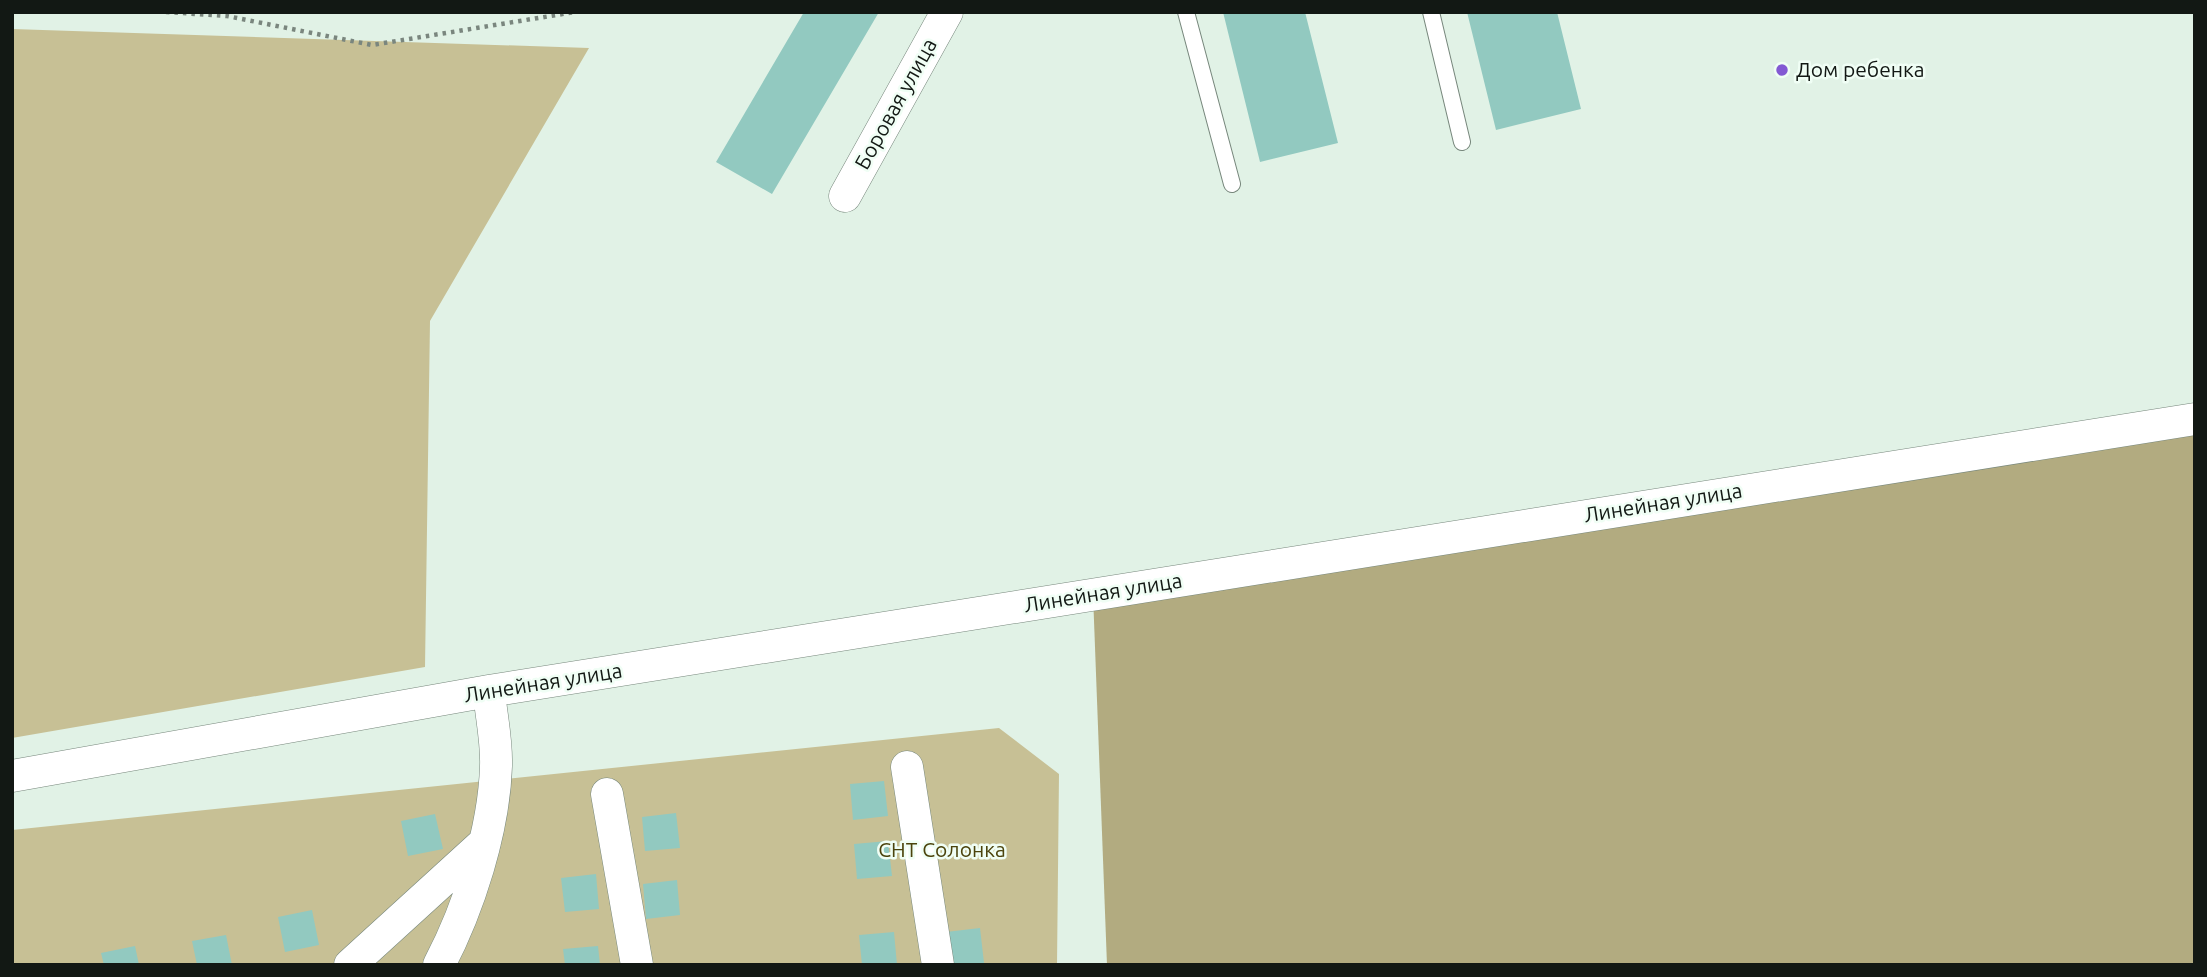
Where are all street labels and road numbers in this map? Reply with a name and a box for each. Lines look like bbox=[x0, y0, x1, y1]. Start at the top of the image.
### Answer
street label: Боровая улица bbox=[849, 34, 941, 173]
street label: Линейная улица bbox=[1582, 478, 1744, 526]
street label: Линейная улица bbox=[1022, 568, 1184, 616]
street label: Линейная улица bbox=[462, 658, 624, 706]

